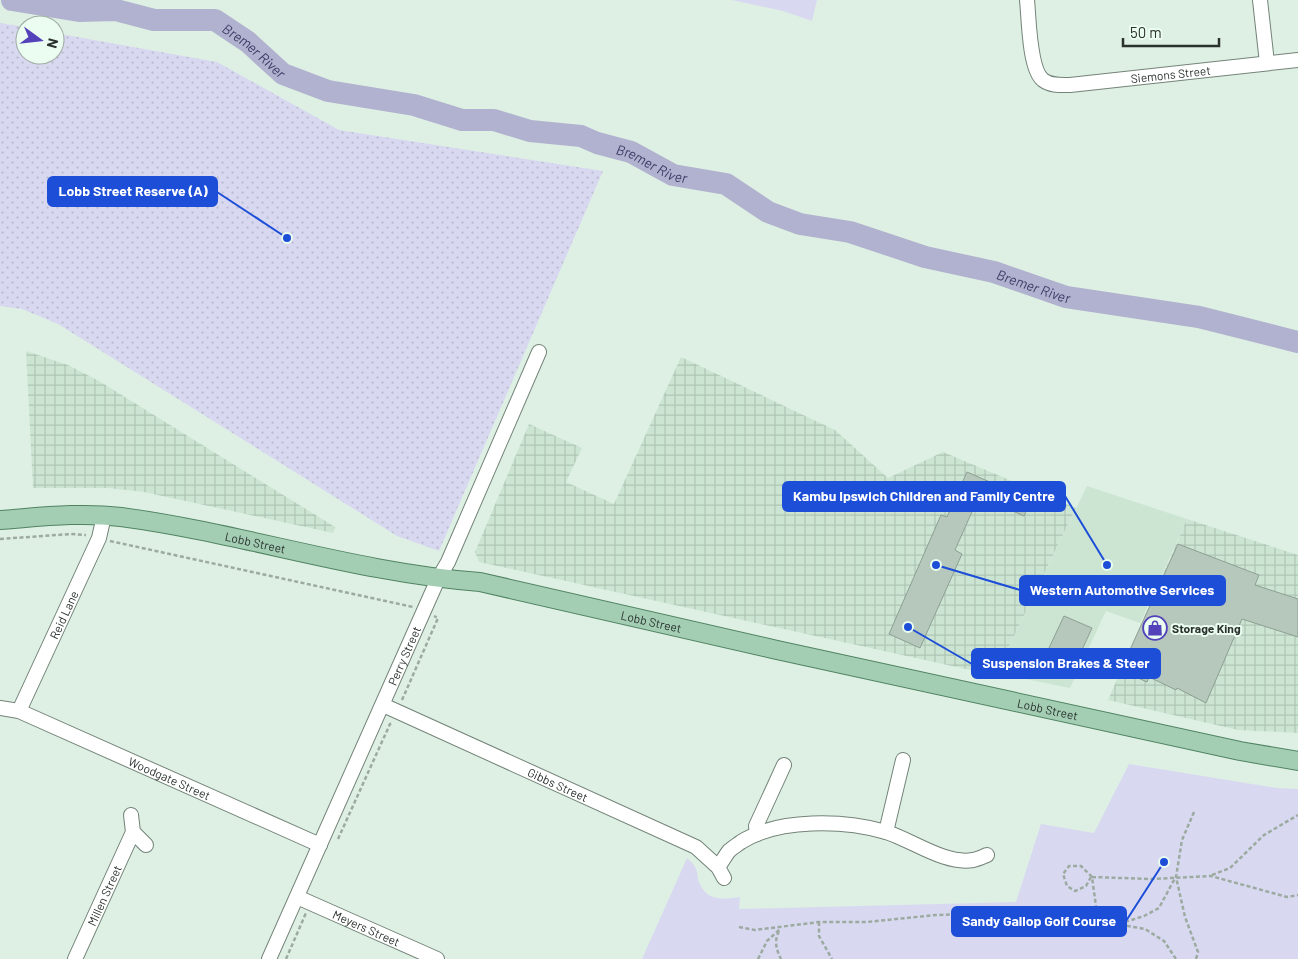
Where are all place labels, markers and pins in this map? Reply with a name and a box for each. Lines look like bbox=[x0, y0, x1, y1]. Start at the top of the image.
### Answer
callout: Lobb Street Reserve (A) bbox=[48, 177, 217, 206]
callout: Kambu Ipswich Children and Family Centre bbox=[783, 482, 1065, 511]
callout: Western Automotive Services bbox=[1020, 576, 1225, 605]
shop icon: Storage King bbox=[1142, 615, 1168, 641]
place label: Storage King bbox=[1172, 621, 1241, 635]
callout: Suspension Brakes & Steer bbox=[972, 649, 1160, 678]
callout: Sandy Gallop Golf Course bbox=[952, 907, 1126, 936]

